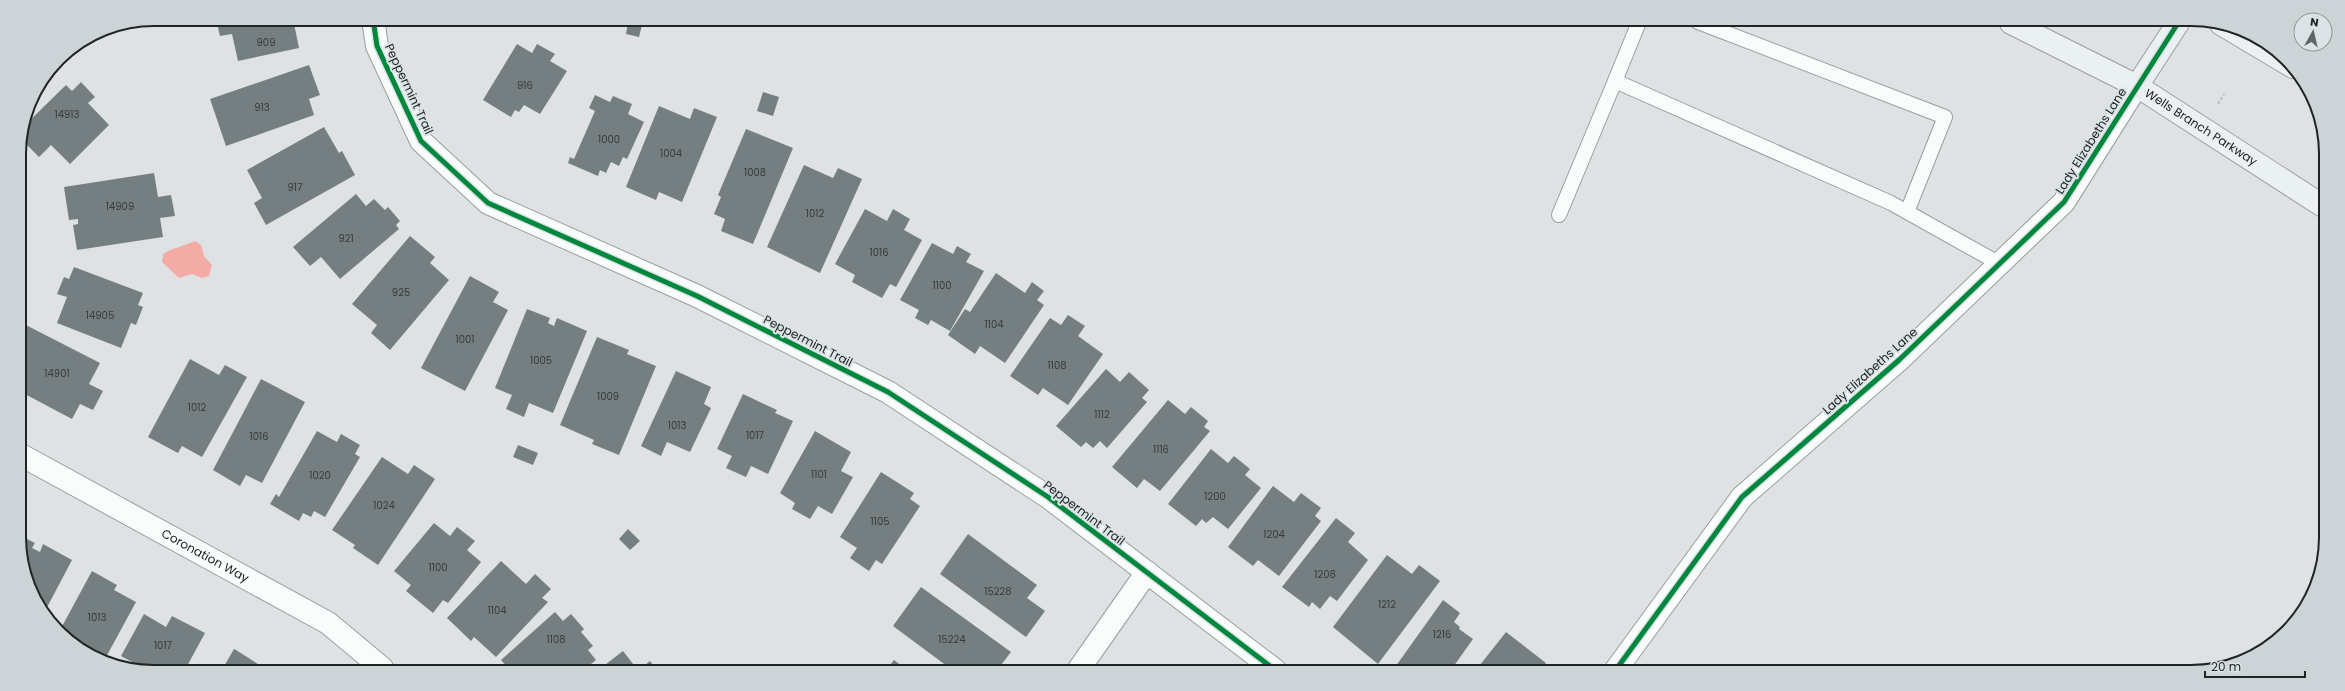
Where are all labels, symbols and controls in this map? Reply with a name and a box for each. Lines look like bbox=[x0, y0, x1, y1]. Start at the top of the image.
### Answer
north arrow bbox=[2293, 12, 2333, 52]
text: N bbox=[2309, 14, 2320, 31]
house number: 909 bbox=[257, 35, 275, 50]
street label: Peppermint Trail bbox=[381, 41, 438, 137]
house number: 916 bbox=[517, 78, 533, 93]
street label: Lady Elizabeths Lane bbox=[2051, 84, 2130, 197]
street label: Wells Branch Parkway bbox=[2142, 84, 2261, 170]
house number: 913 bbox=[254, 100, 270, 115]
house number: 14913 bbox=[55, 107, 80, 122]
house number: 1000 bbox=[598, 132, 620, 147]
house number: 1004 bbox=[660, 146, 682, 161]
house number: 1008 bbox=[744, 165, 766, 180]
house number: 917 bbox=[288, 180, 303, 195]
house number: 14909 bbox=[106, 199, 134, 214]
house number: 1012 bbox=[806, 206, 824, 221]
house number: 921 bbox=[338, 231, 354, 246]
house number: 1016 bbox=[869, 245, 889, 260]
house number: 1100 bbox=[933, 278, 951, 293]
house number: 925 bbox=[392, 285, 410, 300]
house number: 14905 bbox=[86, 308, 114, 323]
street label: Peppermint Trail bbox=[761, 311, 856, 370]
house number: 1104 bbox=[985, 317, 1003, 332]
street label: Lady Elizabeths Lane bbox=[1818, 323, 1921, 418]
house number: 1001 bbox=[456, 332, 474, 347]
house number: 1005 bbox=[530, 353, 552, 368]
house number: 1108 bbox=[1048, 358, 1067, 373]
house number: 14901 bbox=[44, 366, 70, 381]
house number: 1009 bbox=[597, 389, 619, 404]
house number: 1012 bbox=[188, 400, 206, 415]
house number: 1112 bbox=[1094, 407, 1110, 422]
house number: 1013 bbox=[668, 418, 686, 433]
house number: 1017 bbox=[746, 428, 765, 443]
house number: 1016 bbox=[249, 429, 269, 444]
house number: 1116 bbox=[1153, 442, 1169, 457]
house number: 1101 bbox=[811, 467, 827, 482]
house number: 1020 bbox=[309, 468, 331, 483]
street label: Peppermint Trail bbox=[1040, 476, 1129, 549]
house number: 1200 bbox=[1204, 489, 1226, 504]
house number: 1024 bbox=[373, 498, 395, 513]
house number: 1105 bbox=[871, 514, 889, 529]
street label: Coronation Way bbox=[159, 525, 252, 586]
house number: 1204 bbox=[1263, 527, 1285, 542]
house number: 1100 bbox=[429, 560, 447, 575]
house number: 1208 bbox=[1314, 567, 1336, 582]
house number: 15228 bbox=[984, 584, 1012, 599]
house number: 1212 bbox=[1378, 597, 1396, 612]
house number: 1104 bbox=[488, 603, 506, 618]
house number: 1013 bbox=[88, 610, 106, 625]
house number: 1216 bbox=[1433, 627, 1451, 642]
house number: 1108 bbox=[547, 632, 566, 647]
house number: 15224 bbox=[938, 632, 966, 647]
house number: 1017 bbox=[154, 638, 173, 653]
scale bar bbox=[2205, 653, 2305, 679]
text: 20 m bbox=[2211, 658, 2241, 675]

